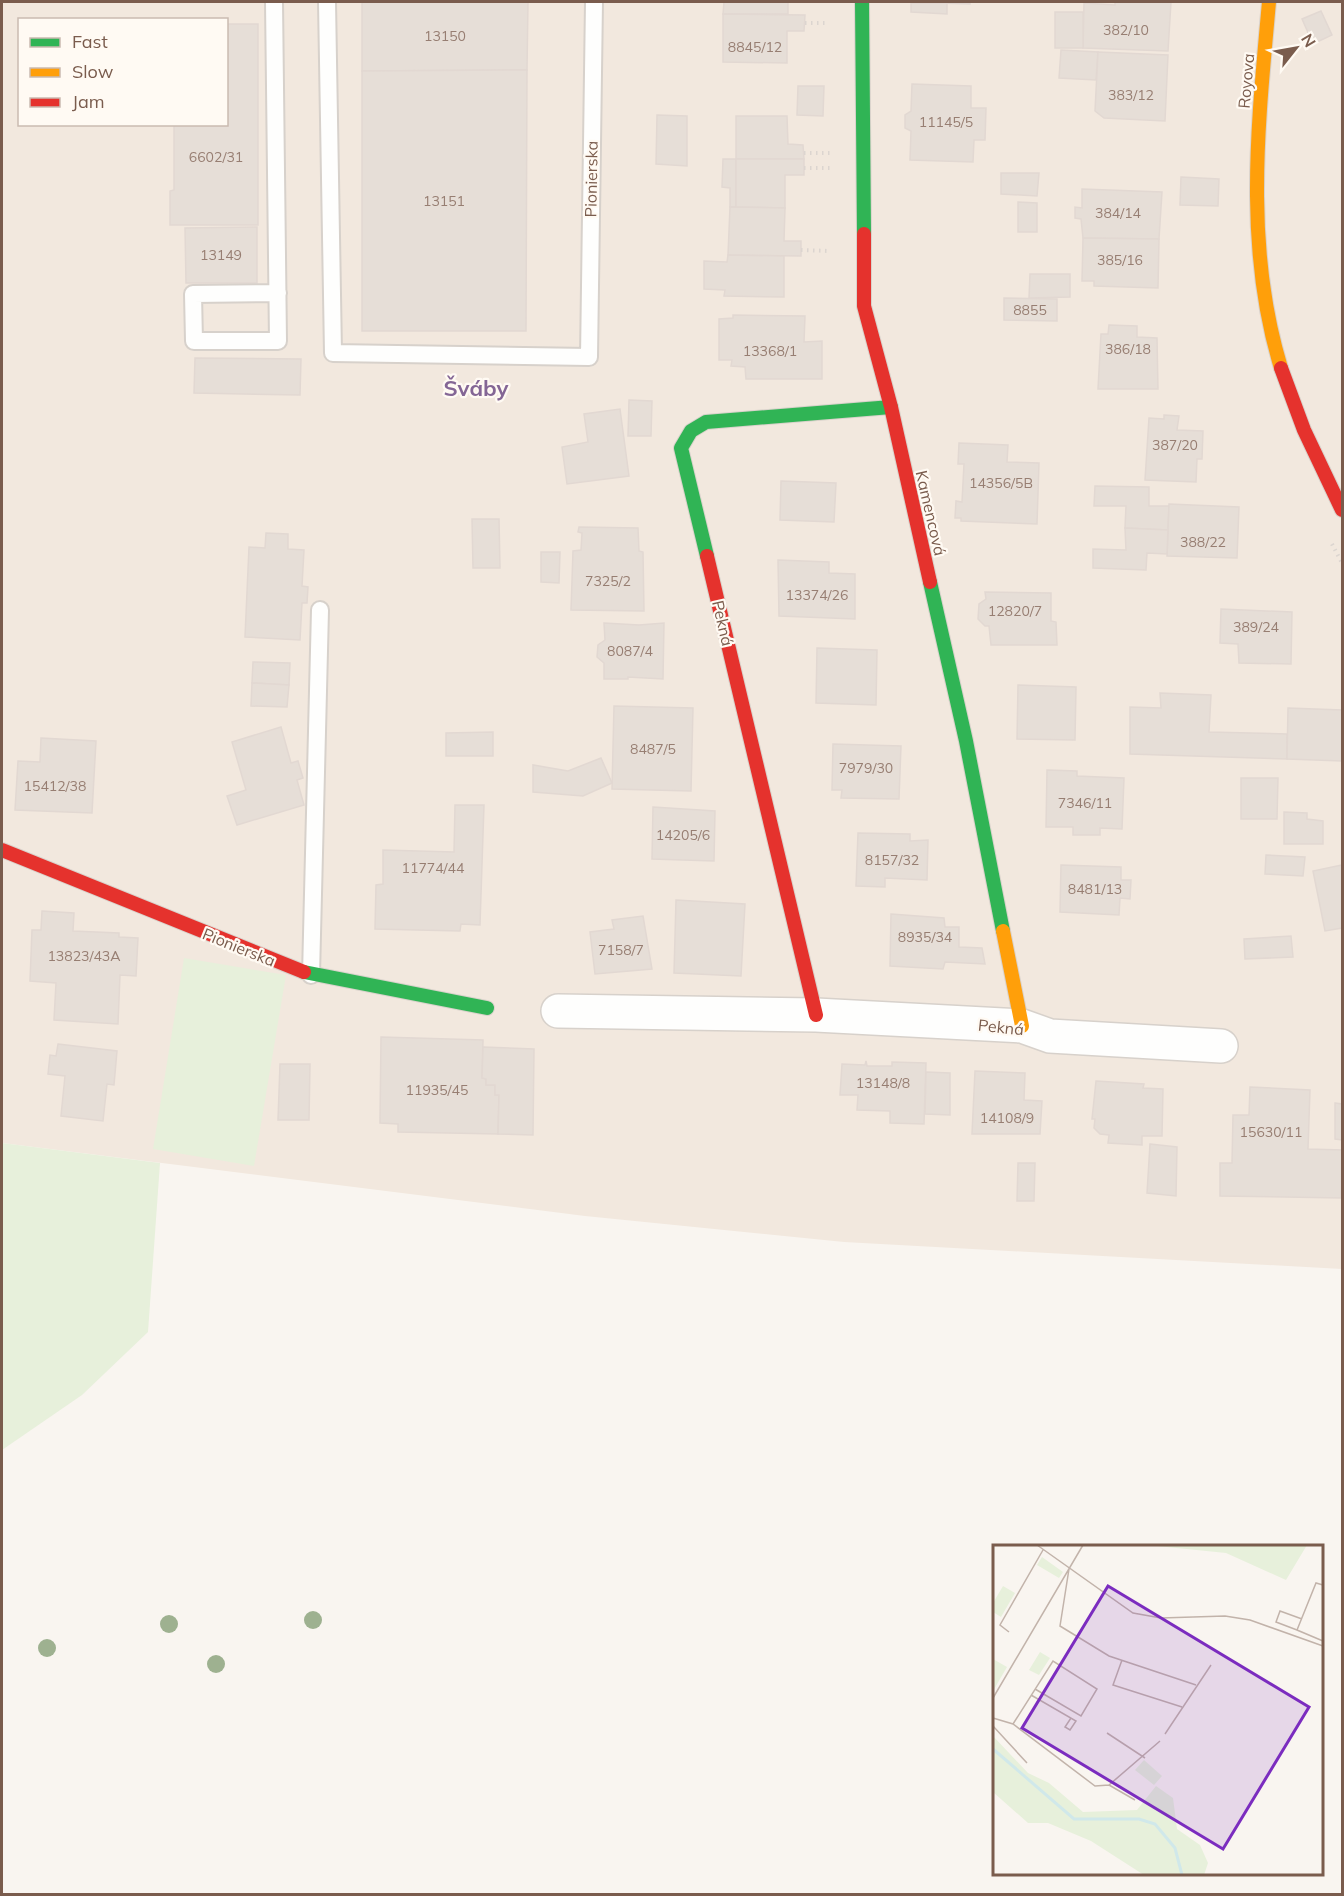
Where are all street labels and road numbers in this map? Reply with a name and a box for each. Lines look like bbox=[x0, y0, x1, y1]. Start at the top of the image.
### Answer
street label: Royova bbox=[1234, 53, 1258, 109]
street label: Pionierska bbox=[580, 140, 602, 218]
street label: Kamencová bbox=[911, 468, 951, 558]
street label: Pekná bbox=[708, 598, 738, 648]
street label: Pionierska bbox=[200, 923, 278, 971]
street label: Pekná bbox=[977, 1015, 1025, 1039]

